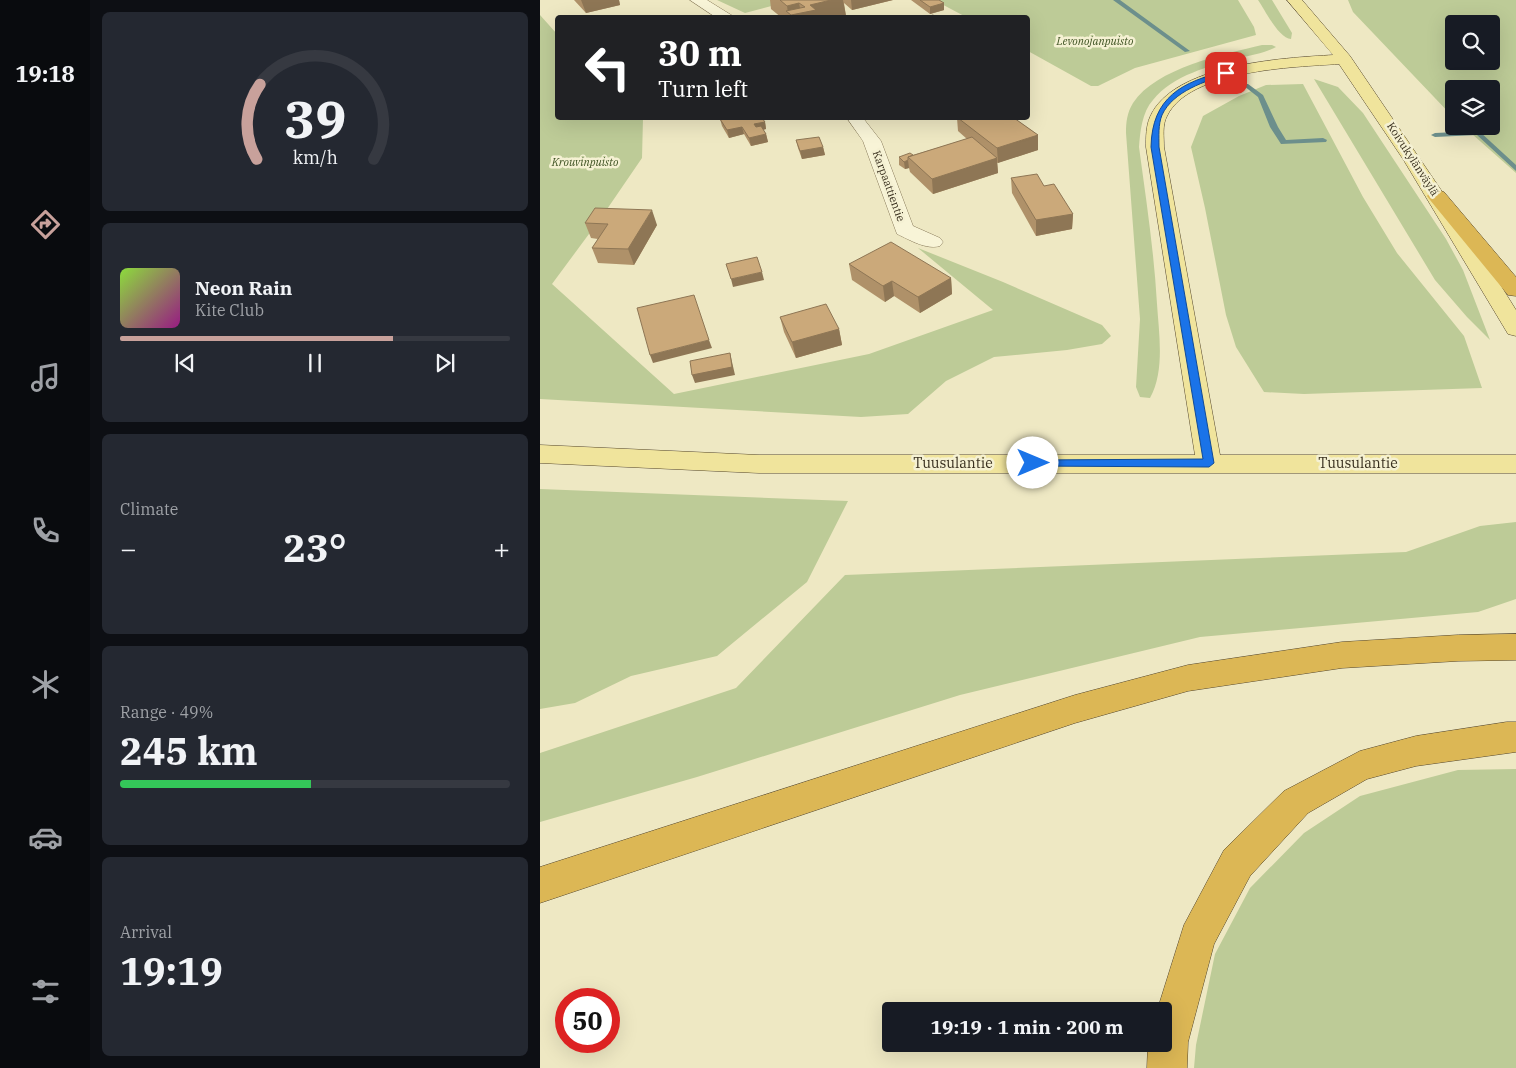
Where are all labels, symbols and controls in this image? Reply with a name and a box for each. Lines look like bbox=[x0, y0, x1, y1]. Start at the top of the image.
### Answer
map controls bbox=[1445, 15, 1500, 135]
button: search bbox=[1445, 15, 1500, 70]
text: 30 m bbox=[658, 30, 742, 76]
park label: Levonojanpuisto bbox=[1056, 34, 1134, 48]
icon: left bbox=[575, 35, 640, 100]
pin bbox=[1205, 52, 1247, 94]
text: 19:18 bbox=[15, 59, 75, 88]
icon: arrive bbox=[1212, 59, 1240, 87]
text: Turn left bbox=[658, 74, 748, 103]
button: layers bbox=[1445, 80, 1500, 135]
text: 39 bbox=[284, 85, 346, 152]
street label: Koivukylänväylä bbox=[1384, 119, 1442, 199]
text: km/h bbox=[292, 146, 338, 169]
street label: Karpaattientie bbox=[870, 149, 908, 224]
park label: Krouvinpuisto bbox=[551, 155, 619, 169]
icon: directions bbox=[28, 207, 63, 242]
text: Neon Rain bbox=[195, 276, 292, 300]
text: Kite Club bbox=[195, 300, 264, 320]
icon: previous bbox=[171, 349, 199, 377]
icon: pause bbox=[301, 349, 329, 377]
icon: next bbox=[431, 349, 459, 377]
icon: music bbox=[28, 360, 63, 395]
position arrow bbox=[1006, 436, 1058, 488]
street label: Tuusulantie bbox=[913, 454, 993, 472]
street label: Tuusulantie bbox=[1318, 454, 1398, 472]
text: Climate bbox=[120, 499, 178, 519]
icon: phone bbox=[28, 513, 63, 548]
text: 23° bbox=[283, 523, 347, 572]
text: − bbox=[120, 530, 137, 567]
text: + bbox=[493, 530, 510, 567]
icon: climate bbox=[28, 667, 63, 702]
text: Range · 49% bbox=[120, 702, 213, 722]
text: 245 km bbox=[120, 726, 258, 775]
icon: car bbox=[28, 820, 63, 855]
text: Arrival bbox=[120, 922, 172, 942]
text: 19:19 bbox=[120, 946, 223, 995]
icon: filters bbox=[28, 974, 63, 1009]
speed limit sign: 50 bbox=[555, 988, 620, 1053]
text: 19:19 · 1 min · 200 m bbox=[931, 1015, 1123, 1039]

